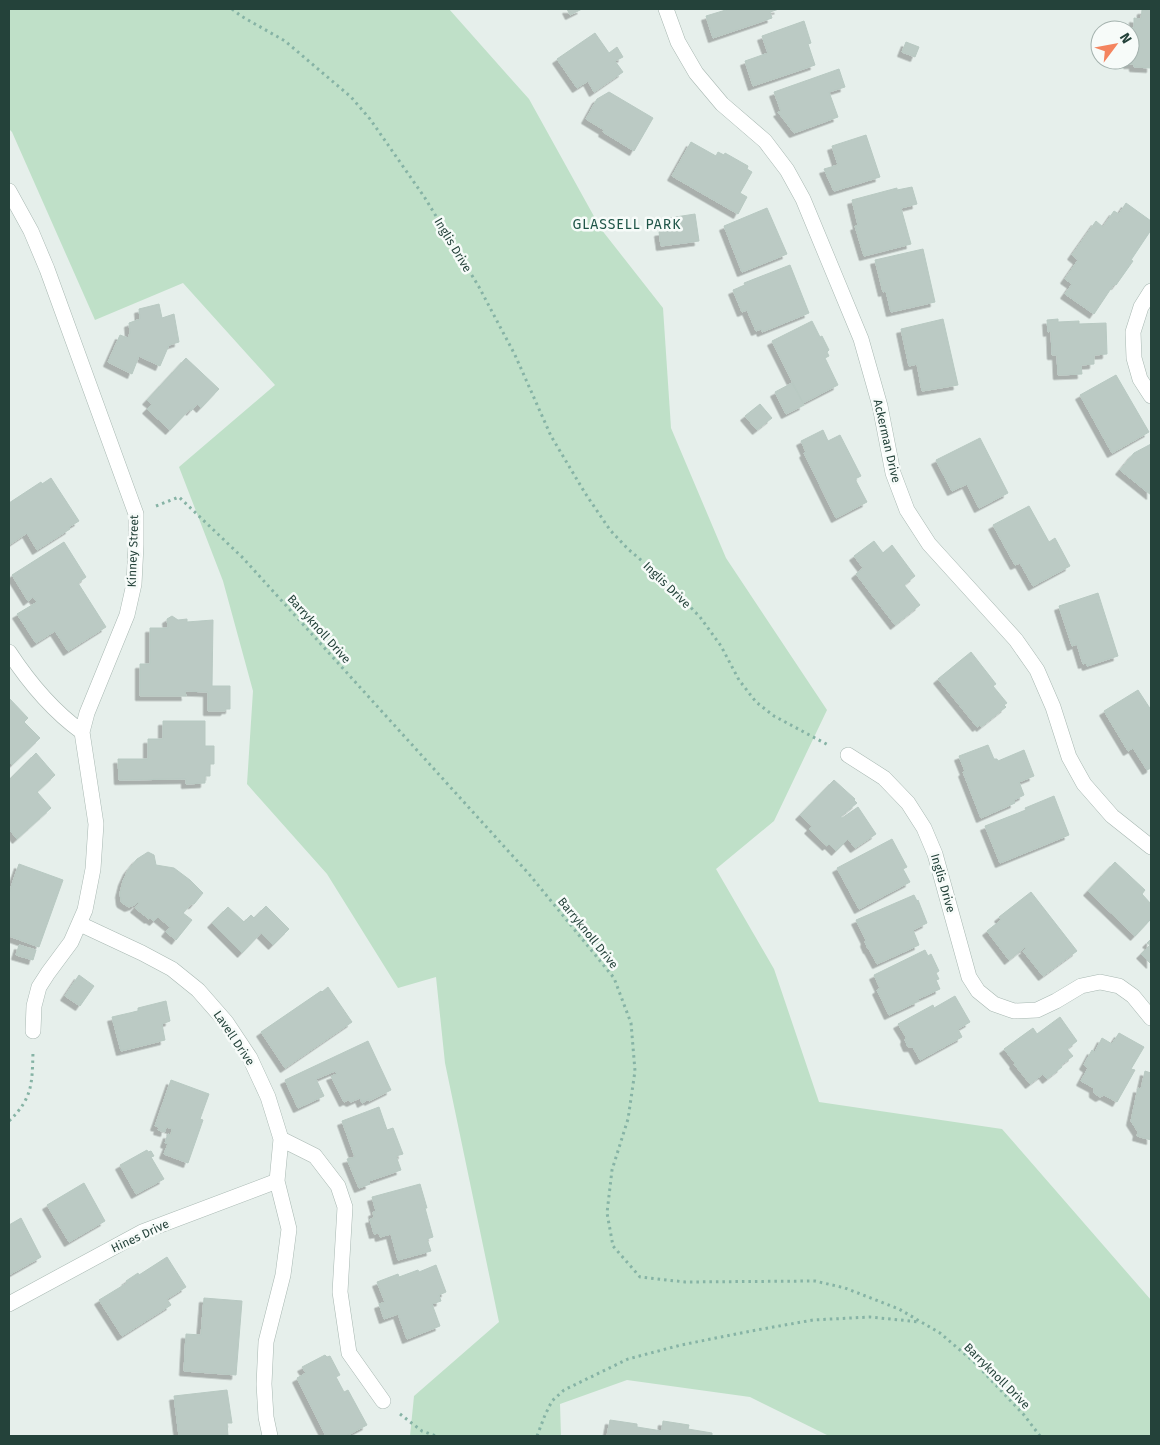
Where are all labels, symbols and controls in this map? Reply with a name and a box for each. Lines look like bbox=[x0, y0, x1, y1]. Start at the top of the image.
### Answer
north arrow bbox=[1090, 20, 1140, 70]
text: N bbox=[1116, 30, 1135, 47]
street label: Inglis Drive bbox=[431, 215, 475, 275]
district label: GLASSELL PARK bbox=[572, 216, 682, 233]
street label: Ackerman Drive bbox=[871, 398, 903, 484]
street label: Kinney Street bbox=[125, 514, 141, 588]
street label: Inglis Drive bbox=[640, 559, 694, 611]
street label: Barryknoll Drive bbox=[285, 592, 353, 666]
street label: Inglis Drive bbox=[928, 852, 958, 914]
street label: Barryknoll Drive bbox=[555, 895, 621, 971]
street label: Lavell Drive bbox=[211, 1008, 257, 1068]
street label: Hines Drive bbox=[109, 1217, 171, 1255]
street label: Barryknoll Drive bbox=[961, 1340, 1033, 1412]

